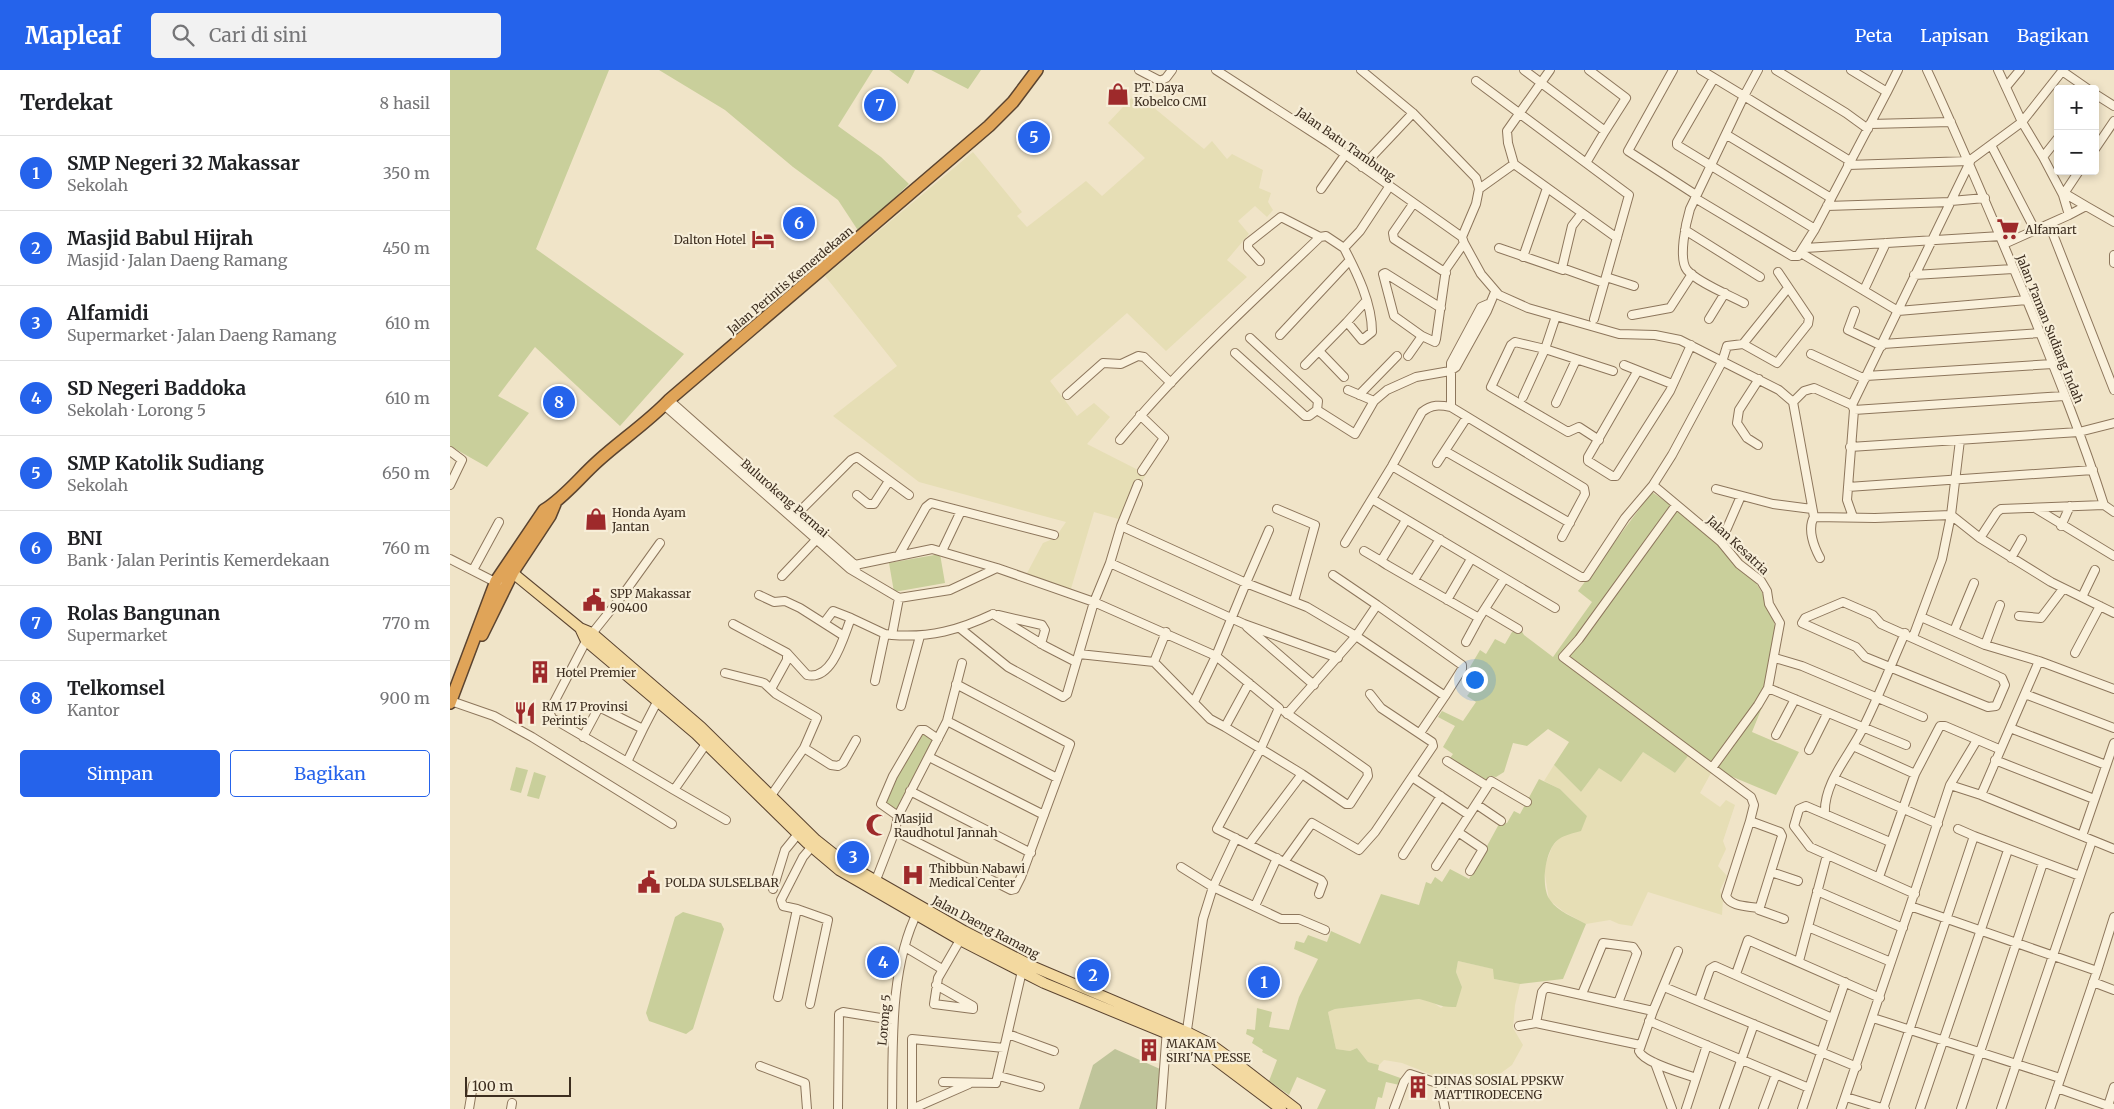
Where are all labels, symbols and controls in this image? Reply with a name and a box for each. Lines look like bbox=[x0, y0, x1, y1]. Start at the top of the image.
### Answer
search box bbox=[151, 13, 501, 58]
text: Mapleaf bbox=[25, 20, 121, 51]
icon: search bbox=[169, 21, 197, 49]
text: Cari di sini bbox=[209, 23, 307, 47]
text: Peta bbox=[1855, 24, 1892, 47]
text: Lapisan bbox=[1920, 24, 1989, 47]
text: Bagikan bbox=[2017, 24, 2089, 47]
place label: PT. Daya Kobelco CMI bbox=[1134, 80, 1207, 109]
shop icon: PT. Daya Kobelco CMI bbox=[1105, 81, 1131, 107]
map controls bbox=[2054, 85, 2099, 175]
button: + bbox=[2054, 85, 2099, 130]
pin: 7 bbox=[864, 86, 896, 124]
text: Terdekat bbox=[20, 89, 113, 116]
text: 8 hasil bbox=[380, 93, 430, 113]
street label: Jalan Batu Tambung bbox=[1293, 104, 1399, 184]
pin: 5 bbox=[1018, 118, 1050, 156]
button: − bbox=[2054, 130, 2099, 175]
text: SMP Negeri 32 Makassar bbox=[67, 151, 300, 175]
text: 1 bbox=[32, 163, 40, 183]
text: 350 m bbox=[383, 163, 430, 183]
text: Sekolah bbox=[67, 175, 128, 195]
pin: 6 bbox=[783, 204, 815, 242]
supermarket icon: Alfamart bbox=[1995, 216, 2021, 242]
place label: Alfamart bbox=[2024, 222, 2077, 237]
street label: Jalan Perintis Kemerdekaan bbox=[723, 223, 856, 338]
text: Masjid Babul Hijrah bbox=[67, 226, 253, 250]
hotel icon: Dalton Hotel bbox=[750, 226, 776, 252]
place label: Dalton Hotel bbox=[674, 232, 746, 247]
text: 2 bbox=[31, 238, 41, 258]
text: 450 m bbox=[382, 238, 430, 258]
text: Masjid · Jalan Daeng Ramang bbox=[67, 250, 287, 270]
street label: Jalan Taman Sudiang Indah bbox=[2013, 252, 2087, 406]
text: Alfamidi bbox=[67, 301, 149, 325]
text: 3 bbox=[31, 313, 41, 333]
text: 610 m bbox=[385, 313, 430, 333]
text: Supermarket · Jalan Daeng Ramang bbox=[67, 325, 336, 345]
text: SD Negeri Baddoka bbox=[67, 376, 246, 400]
pin: 8 bbox=[543, 383, 575, 421]
text: 4 bbox=[31, 388, 41, 408]
text: 610 m bbox=[385, 388, 430, 408]
text: Sekolah · Lorong 5 bbox=[67, 400, 206, 420]
text: SMP Katolik Sudiang bbox=[67, 451, 264, 475]
street label: Bulurokeng Permai bbox=[738, 456, 832, 540]
text: 5 bbox=[31, 463, 41, 483]
text: 650 m bbox=[382, 463, 430, 483]
text: Sekolah bbox=[67, 475, 128, 495]
place label: Honda Ayam Jantan bbox=[611, 505, 686, 534]
shop icon: Honda Ayam Jantan bbox=[583, 506, 609, 532]
street label: Jalan Kesatria bbox=[1703, 512, 1772, 578]
text: BNI bbox=[67, 526, 103, 550]
text: 6 bbox=[31, 538, 41, 558]
text: 760 m bbox=[382, 538, 430, 558]
text: Bank · Jalan Perintis Kemerdekaan bbox=[67, 550, 330, 570]
place label: SPP Makassar 90400 bbox=[610, 586, 692, 615]
public building icon: SPP Makassar 90400 bbox=[581, 587, 607, 613]
text: Rolas Bangunan bbox=[67, 601, 220, 625]
text: 7 bbox=[31, 613, 41, 633]
text: 770 m bbox=[382, 613, 430, 633]
text: Supermarket bbox=[67, 625, 168, 645]
building icon: Hotel Premier bbox=[527, 659, 553, 685]
place label: Hotel Premier bbox=[556, 665, 637, 680]
your location bbox=[1462, 667, 1488, 693]
text: Telkomsel bbox=[67, 676, 165, 700]
text: 8 bbox=[31, 688, 41, 708]
text: 900 m bbox=[380, 688, 430, 708]
place label: RM 17 Provinsi Perintis bbox=[542, 699, 628, 728]
text: Kantor bbox=[67, 700, 120, 720]
restaurant icon: RM 17 Provinsi Perintis bbox=[512, 700, 538, 726]
button: Simpan bbox=[20, 750, 220, 797]
button: Bagikan bbox=[230, 750, 430, 797]
place label: Masjid Raudhotul Jannah bbox=[894, 811, 998, 840]
mosque icon: Masjid Raudhotul Jannah bbox=[864, 812, 890, 838]
pin: 3 bbox=[837, 838, 869, 876]
place label: Thibbun Nabawi Medical Center bbox=[929, 861, 1025, 890]
hospital icon: Thibbun Nabawi Medical Center bbox=[900, 862, 926, 888]
public building icon: POLDA SULSELBAR bbox=[636, 869, 662, 895]
place label: POLDA SULSELBAR bbox=[665, 875, 779, 890]
street label: Jalan Daeng Ramang bbox=[929, 892, 1043, 962]
pin: 4 bbox=[867, 943, 899, 981]
pin: 2 bbox=[1077, 956, 1109, 994]
pin: 1 bbox=[1248, 963, 1280, 1001]
street label: Lorong 5 bbox=[874, 994, 894, 1046]
place label: MAKAM SIRI'NA PESSE bbox=[1166, 1036, 1251, 1065]
building icon: MAKAM SIRI'NA PESSE bbox=[1136, 1037, 1162, 1063]
place label: DINAS SOSIAL PPSKW MATTIRODECENG bbox=[1434, 1073, 1565, 1102]
scale bar bbox=[465, 1074, 571, 1097]
building icon: DINAS SOSIAL PPSKW MATTIRODECENG bbox=[1405, 1074, 1431, 1100]
text: 100 m bbox=[472, 1077, 513, 1095]

